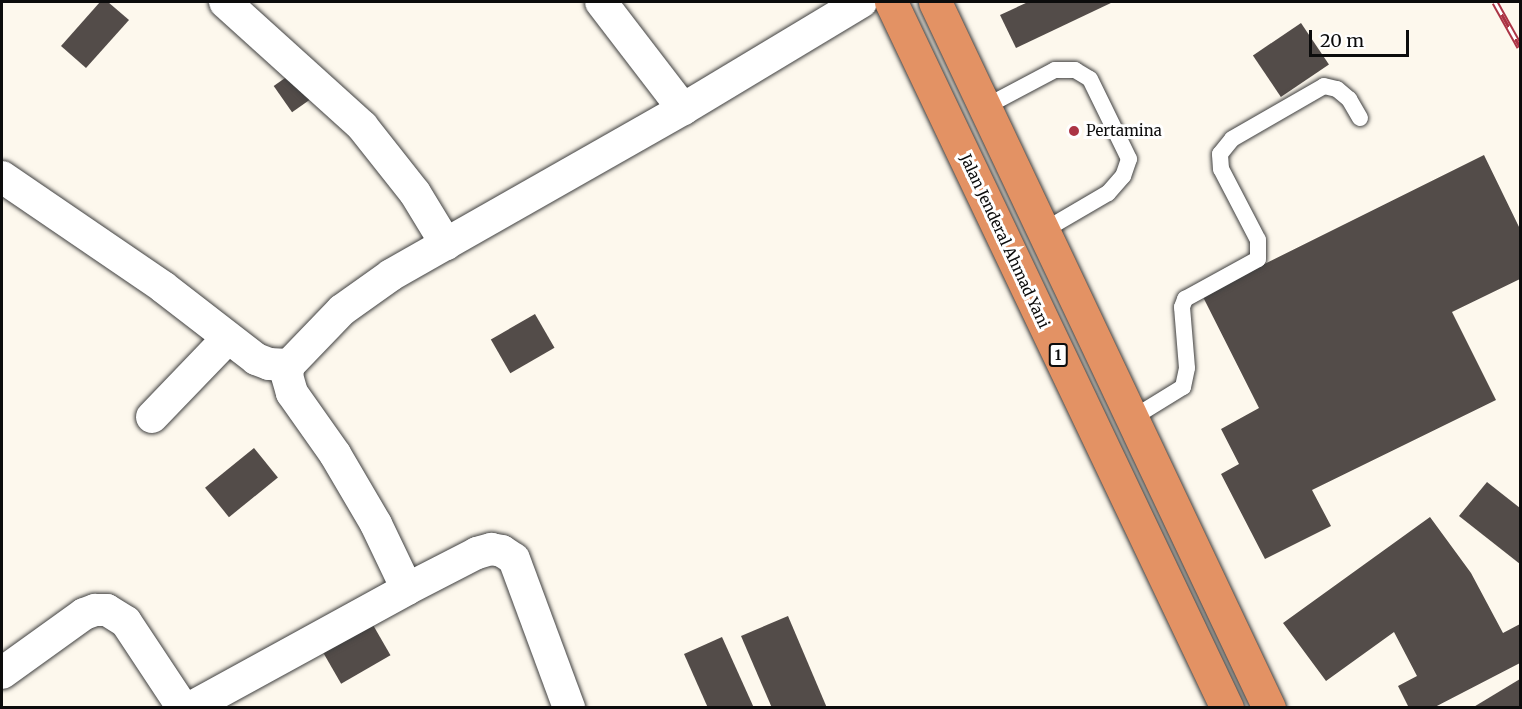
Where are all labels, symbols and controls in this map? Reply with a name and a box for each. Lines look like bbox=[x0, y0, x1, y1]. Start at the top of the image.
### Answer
scale bar bbox=[1312, 18, 1412, 56]
text: 20 m bbox=[1320, 29, 1364, 52]
place label: Pertamina bbox=[1086, 122, 1162, 140]
marker: Pertamina bbox=[1067, 124, 1081, 138]
street label: Jalan Jenderal Ahmad Yani bbox=[957, 151, 1053, 331]
road number: 1 bbox=[1048, 344, 1068, 366]

